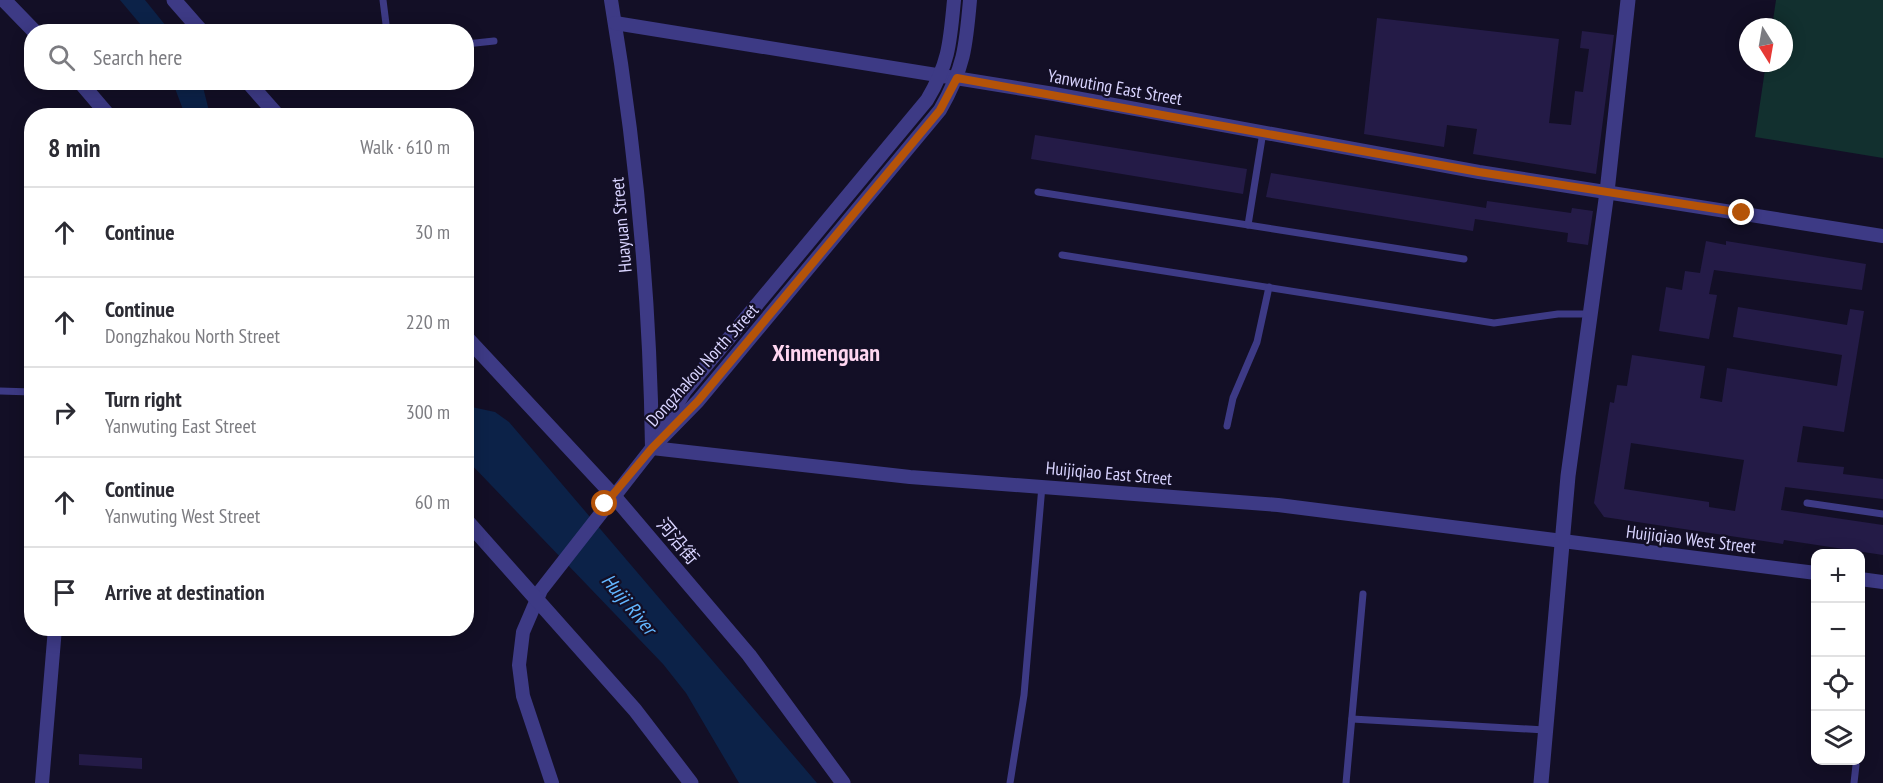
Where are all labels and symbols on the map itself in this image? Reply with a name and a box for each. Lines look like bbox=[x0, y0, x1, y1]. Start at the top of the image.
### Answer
north arrow bbox=[1739, 18, 1793, 72]
street label: Yanwuting East Street bbox=[1046, 64, 1184, 110]
street label: Huayuan Street bbox=[605, 176, 637, 274]
route end bbox=[1728, 199, 1754, 225]
street label: Dongzhakou North Street bbox=[641, 299, 763, 431]
district label: Xinmenguan bbox=[772, 337, 880, 368]
street label: Huijiqiao East Street bbox=[1045, 456, 1173, 490]
route start bbox=[591, 490, 617, 516]
street label: 河沿街 bbox=[652, 513, 704, 569]
street label: Huijiqiao West Street bbox=[1625, 520, 1757, 558]
water label: Huiji River bbox=[596, 568, 664, 642]

